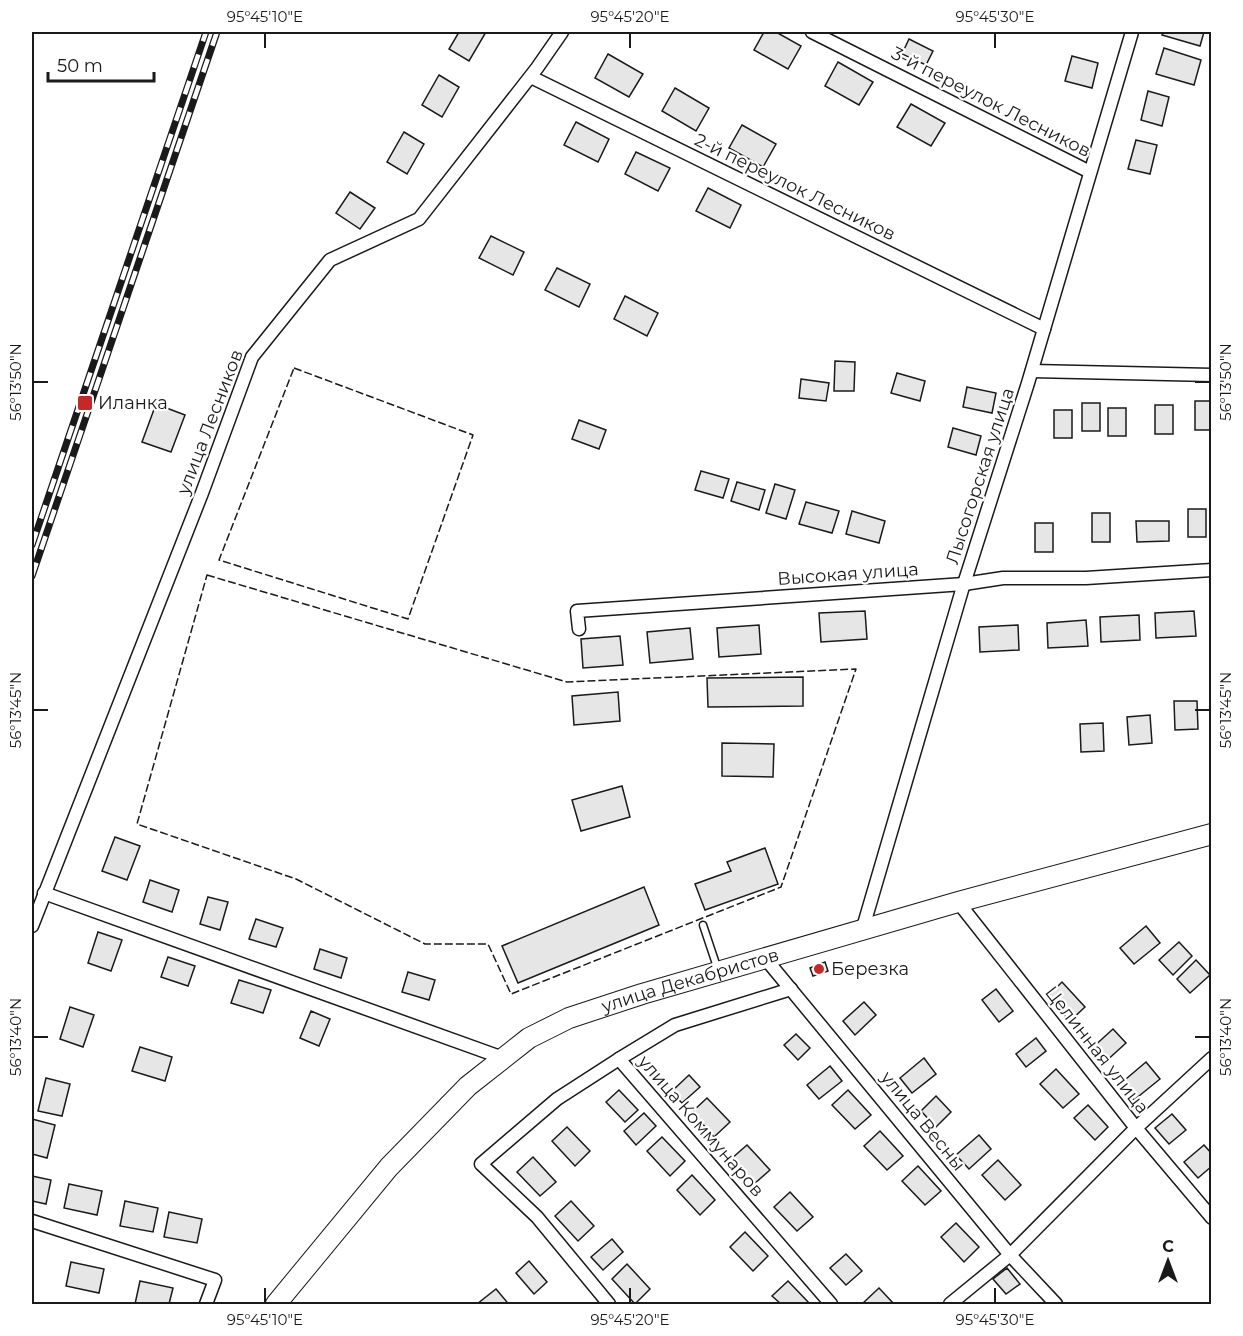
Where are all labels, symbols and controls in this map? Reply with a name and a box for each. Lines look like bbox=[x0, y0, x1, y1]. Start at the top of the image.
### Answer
text: 95°45'10"E bbox=[227, 7, 303, 26]
text: 95°45'20"E bbox=[590, 7, 670, 26]
text: 95°45'30"E bbox=[956, 7, 1034, 26]
street label: 3-й переулок Лесников bbox=[888, 42, 1094, 162]
scale bar bbox=[48, 45, 154, 83]
text: 50 m bbox=[57, 55, 103, 77]
street label: 2-й переулок Лесников bbox=[691, 129, 899, 245]
text: 56°13'50"N bbox=[6, 343, 25, 421]
text: 56°13'50"N bbox=[1216, 343, 1235, 421]
street label: улица Лесников bbox=[172, 346, 248, 498]
street label: Лысогорская улица bbox=[941, 385, 1019, 567]
place label: Иланка bbox=[98, 392, 168, 414]
marker: Иланка bbox=[76, 394, 94, 412]
street label: Высокая улица bbox=[777, 558, 919, 590]
text: 56°13'45"N bbox=[6, 672, 25, 748]
text: 56°13'45"N bbox=[1216, 672, 1235, 748]
street label: улица Декабристов bbox=[598, 944, 781, 1018]
place label: Березка bbox=[831, 958, 909, 980]
marker: Березка bbox=[812, 962, 826, 976]
street label: Целинная улица bbox=[1040, 982, 1154, 1118]
text: 56°13'40"N bbox=[6, 998, 25, 1076]
text: 56°13'40"N bbox=[1216, 998, 1235, 1076]
street label: улица Коммунаров bbox=[633, 1050, 768, 1201]
street label: улица Весны bbox=[875, 1066, 970, 1175]
north arrow bbox=[1138, 1231, 1198, 1291]
text: С bbox=[1162, 1237, 1174, 1256]
text: 95°45'10"E bbox=[227, 1310, 303, 1329]
text: 95°45'20"E bbox=[590, 1310, 670, 1329]
text: 95°45'30"E bbox=[956, 1310, 1034, 1329]

